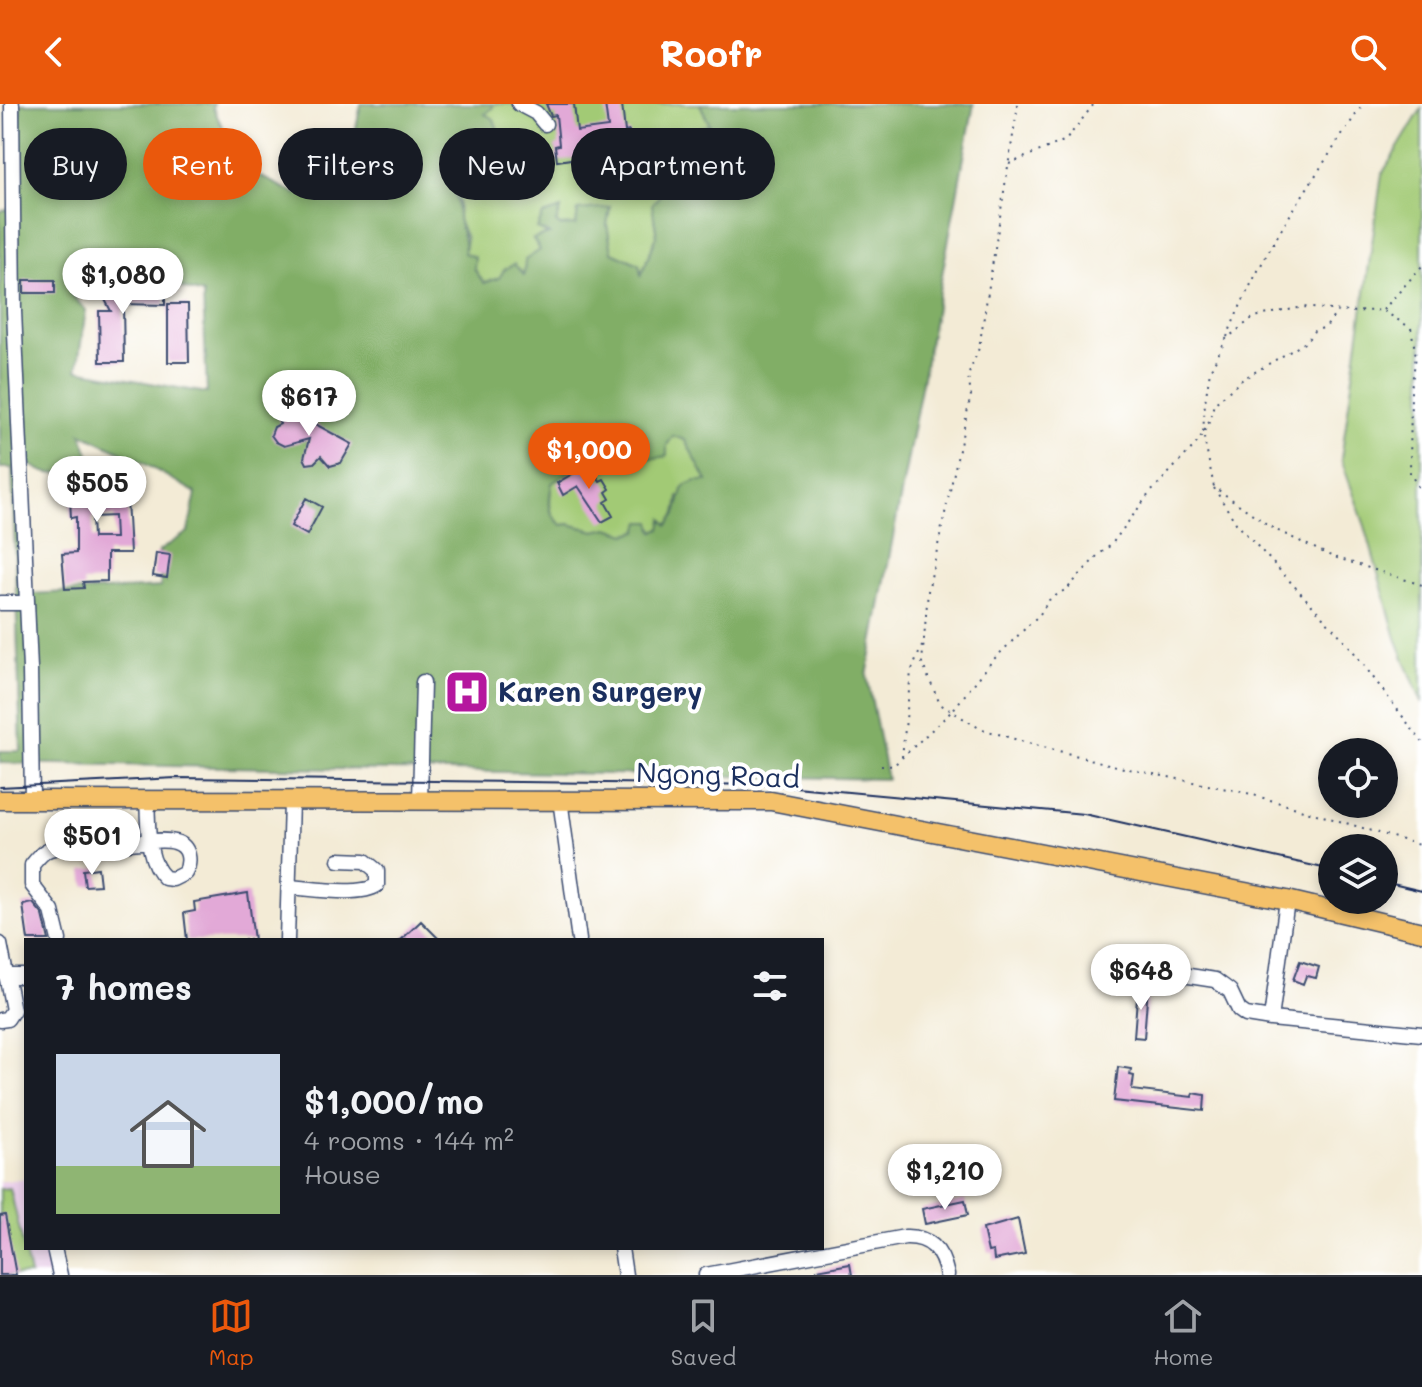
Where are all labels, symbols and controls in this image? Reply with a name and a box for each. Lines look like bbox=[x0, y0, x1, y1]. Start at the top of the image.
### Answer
text: Roofr bbox=[660, 29, 762, 76]
icon: back bbox=[32, 30, 76, 74]
icon: search bbox=[1346, 30, 1390, 74]
chip: Buy bbox=[24, 128, 127, 200]
chip: Rent bbox=[143, 128, 262, 200]
chip: Filters bbox=[278, 128, 423, 200]
chip: New bbox=[439, 128, 555, 200]
chip: Apartment bbox=[571, 128, 775, 200]
pin: $1,080 bbox=[58, 248, 188, 316]
text: $1,080 bbox=[80, 257, 166, 291]
pin: $617 bbox=[262, 370, 356, 438]
text: $617 bbox=[280, 379, 338, 413]
pin: $1,000 bbox=[524, 423, 654, 491]
text: $1,000 bbox=[546, 432, 632, 466]
pin: $505 bbox=[50, 456, 144, 524]
text: $505 bbox=[65, 465, 129, 499]
hospital icon: Karen Surgery bbox=[443, 668, 491, 716]
place label: Karen Surgery bbox=[498, 673, 702, 710]
map controls bbox=[1318, 738, 1398, 914]
button: locate bbox=[1318, 738, 1398, 818]
street label: Ngong Road bbox=[635, 753, 801, 795]
pin: $501 bbox=[45, 809, 139, 877]
text: $501 bbox=[62, 818, 122, 852]
button: layers bbox=[1318, 834, 1398, 914]
pin: $648 bbox=[1094, 944, 1188, 1012]
text: $648 bbox=[1109, 953, 1173, 987]
text: 7 homes bbox=[56, 964, 192, 1009]
icon: filters bbox=[748, 964, 792, 1008]
text: $1,000/mo bbox=[304, 1078, 484, 1123]
icon: home bbox=[120, 1086, 216, 1182]
text: 4 rooms · 144 m² bbox=[304, 1123, 514, 1157]
pin: $1,210 bbox=[880, 1144, 1010, 1212]
text: $1,210 bbox=[906, 1153, 984, 1187]
text: House bbox=[304, 1157, 381, 1191]
tab: Map bbox=[209, 1294, 253, 1371]
tab: Saved bbox=[671, 1294, 736, 1371]
tab: Home bbox=[1153, 1294, 1213, 1371]

